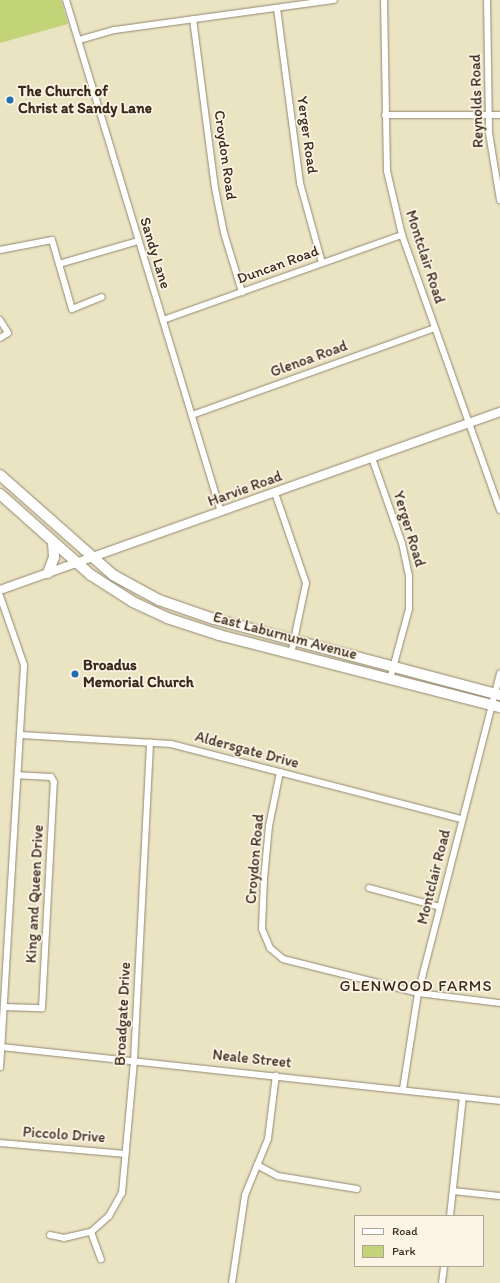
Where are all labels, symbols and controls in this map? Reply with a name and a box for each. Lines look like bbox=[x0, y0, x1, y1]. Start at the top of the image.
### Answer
street label: Reynolds Road bbox=[466, 54, 488, 148]
place label: The Church of Christ at Sandy Lane bbox=[18, 82, 152, 117]
marker: The Church of Christ at Sandy Lane bbox=[5, 95, 15, 105]
street label: Yerger Road bbox=[293, 95, 321, 175]
street label: Croydon Road bbox=[210, 109, 240, 201]
street label: Montclair Road bbox=[401, 208, 449, 306]
street label: Sandy Lane bbox=[136, 215, 174, 291]
street label: Duncan Road bbox=[235, 242, 321, 288]
street label: Glenoa Road bbox=[268, 337, 350, 381]
street label: Harvie Road bbox=[205, 467, 285, 511]
street label: Yerger Road bbox=[389, 489, 429, 569]
street label: East Laburnum Avenue bbox=[211, 608, 359, 664]
place label: Broadus Memorial Church bbox=[83, 656, 194, 691]
marker: Broadus Memorial Church bbox=[70, 669, 80, 679]
street label: Aldersgate Drive bbox=[193, 727, 301, 773]
street label: Croydon Road bbox=[242, 813, 268, 905]
street label: King and Queen Drive bbox=[22, 824, 48, 964]
street label: Montclair Road bbox=[413, 828, 455, 926]
street label: Broadgate Drive bbox=[111, 962, 135, 1066]
district label: GLENWOOD FARMS bbox=[340, 976, 492, 996]
street label: Neale Street bbox=[212, 1046, 292, 1072]
street label: Piccolo Drive bbox=[22, 1123, 106, 1147]
legend bbox=[354, 1215, 484, 1267]
text: Road bbox=[392, 1224, 418, 1238]
text: Park bbox=[392, 1244, 416, 1258]

